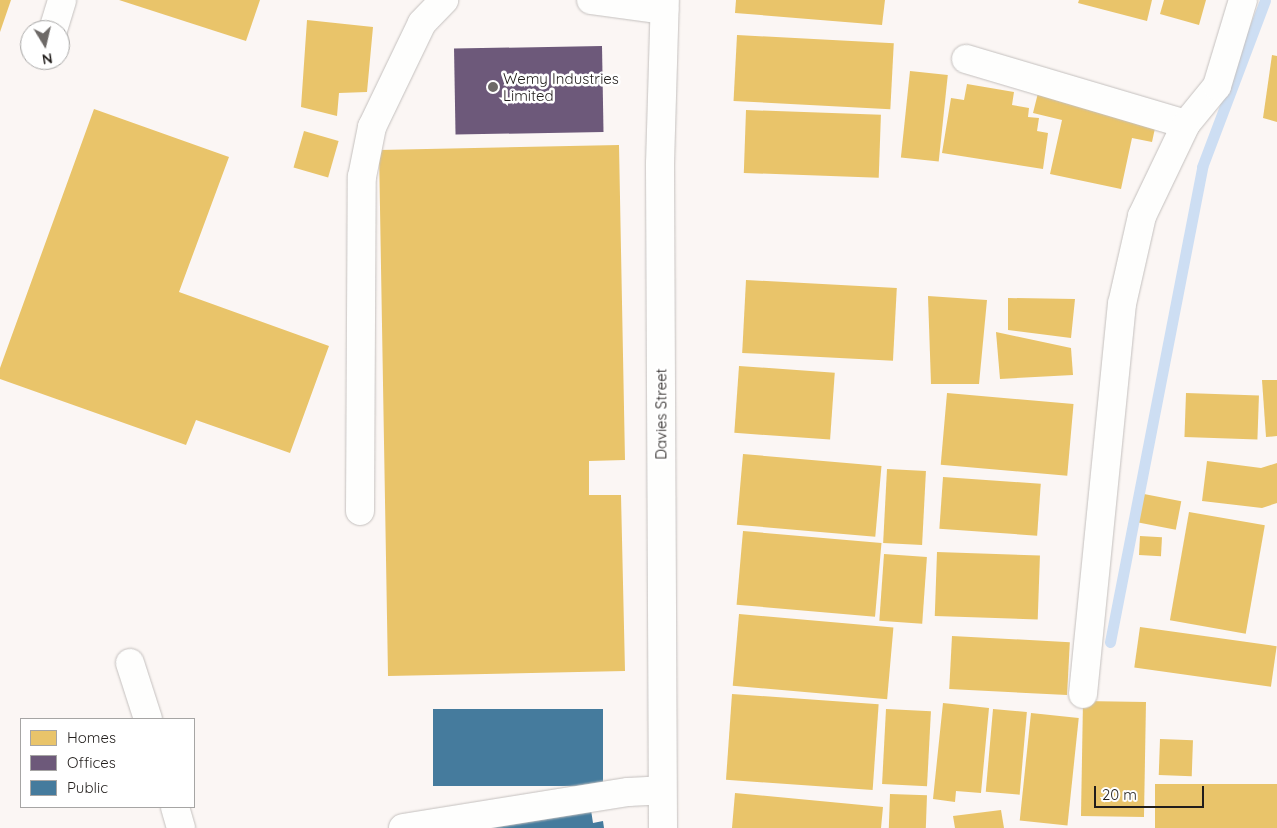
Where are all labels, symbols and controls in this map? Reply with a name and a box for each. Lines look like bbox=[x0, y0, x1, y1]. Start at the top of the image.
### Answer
north arrow bbox=[20, 20, 70, 70]
text: N bbox=[41, 49, 54, 69]
place label: Wemy Industries Limited bbox=[503, 69, 619, 104]
marker: Wemy Industries Limited bbox=[487, 81, 499, 93]
street label: Davies Street bbox=[652, 368, 670, 460]
legend bbox=[20, 718, 195, 808]
text: Homes bbox=[67, 728, 116, 747]
text: Offices bbox=[67, 753, 116, 772]
scale bar bbox=[1097, 776, 1207, 808]
text: Public bbox=[67, 778, 108, 797]
text: 20 m bbox=[1102, 785, 1137, 804]

